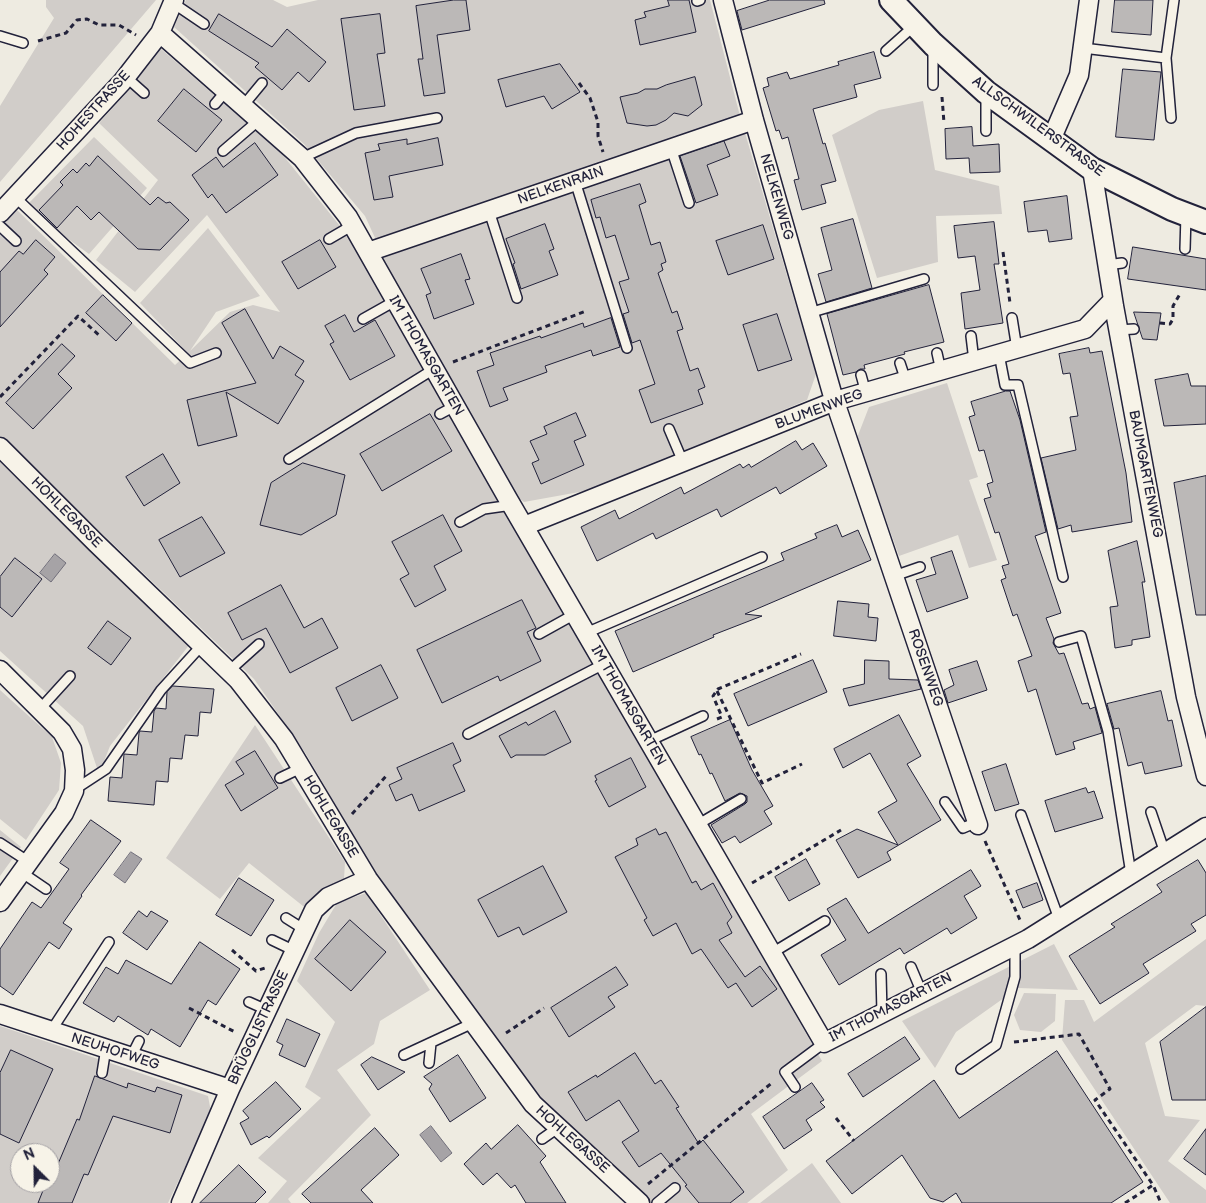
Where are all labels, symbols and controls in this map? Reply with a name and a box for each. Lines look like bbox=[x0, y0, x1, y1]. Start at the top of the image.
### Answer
street label: HOHESTRASSE bbox=[54, 68, 134, 154]
street label: ALLSCHWILERSTRASSE bbox=[969, 73, 1107, 181]
street label: NELKENWEG bbox=[756, 152, 796, 242]
street label: NELKENRAIN bbox=[516, 163, 606, 209]
street label: IM THOMASGARTEN bbox=[385, 293, 467, 419]
street label: BLUMENWEG bbox=[773, 386, 865, 434]
street label: BAUMGARTENWEG bbox=[1124, 409, 1166, 539]
street label: HOHLEGASSE bbox=[27, 474, 105, 552]
street label: ROSENWEG bbox=[904, 627, 946, 709]
street label: IM THOMASGARTEN bbox=[587, 643, 669, 769]
street label: HOHLEGASSE bbox=[299, 773, 361, 861]
street label: BRÜGGLISTRASSE bbox=[225, 968, 293, 1088]
street label: IM THOMASGARTEN bbox=[827, 970, 955, 1046]
street label: NEUHOFWEG bbox=[69, 1030, 161, 1074]
street label: HOHLEGASSE bbox=[532, 1103, 612, 1177]
north arrow bbox=[10, 1143, 60, 1193]
text: N bbox=[21, 1145, 37, 1165]

